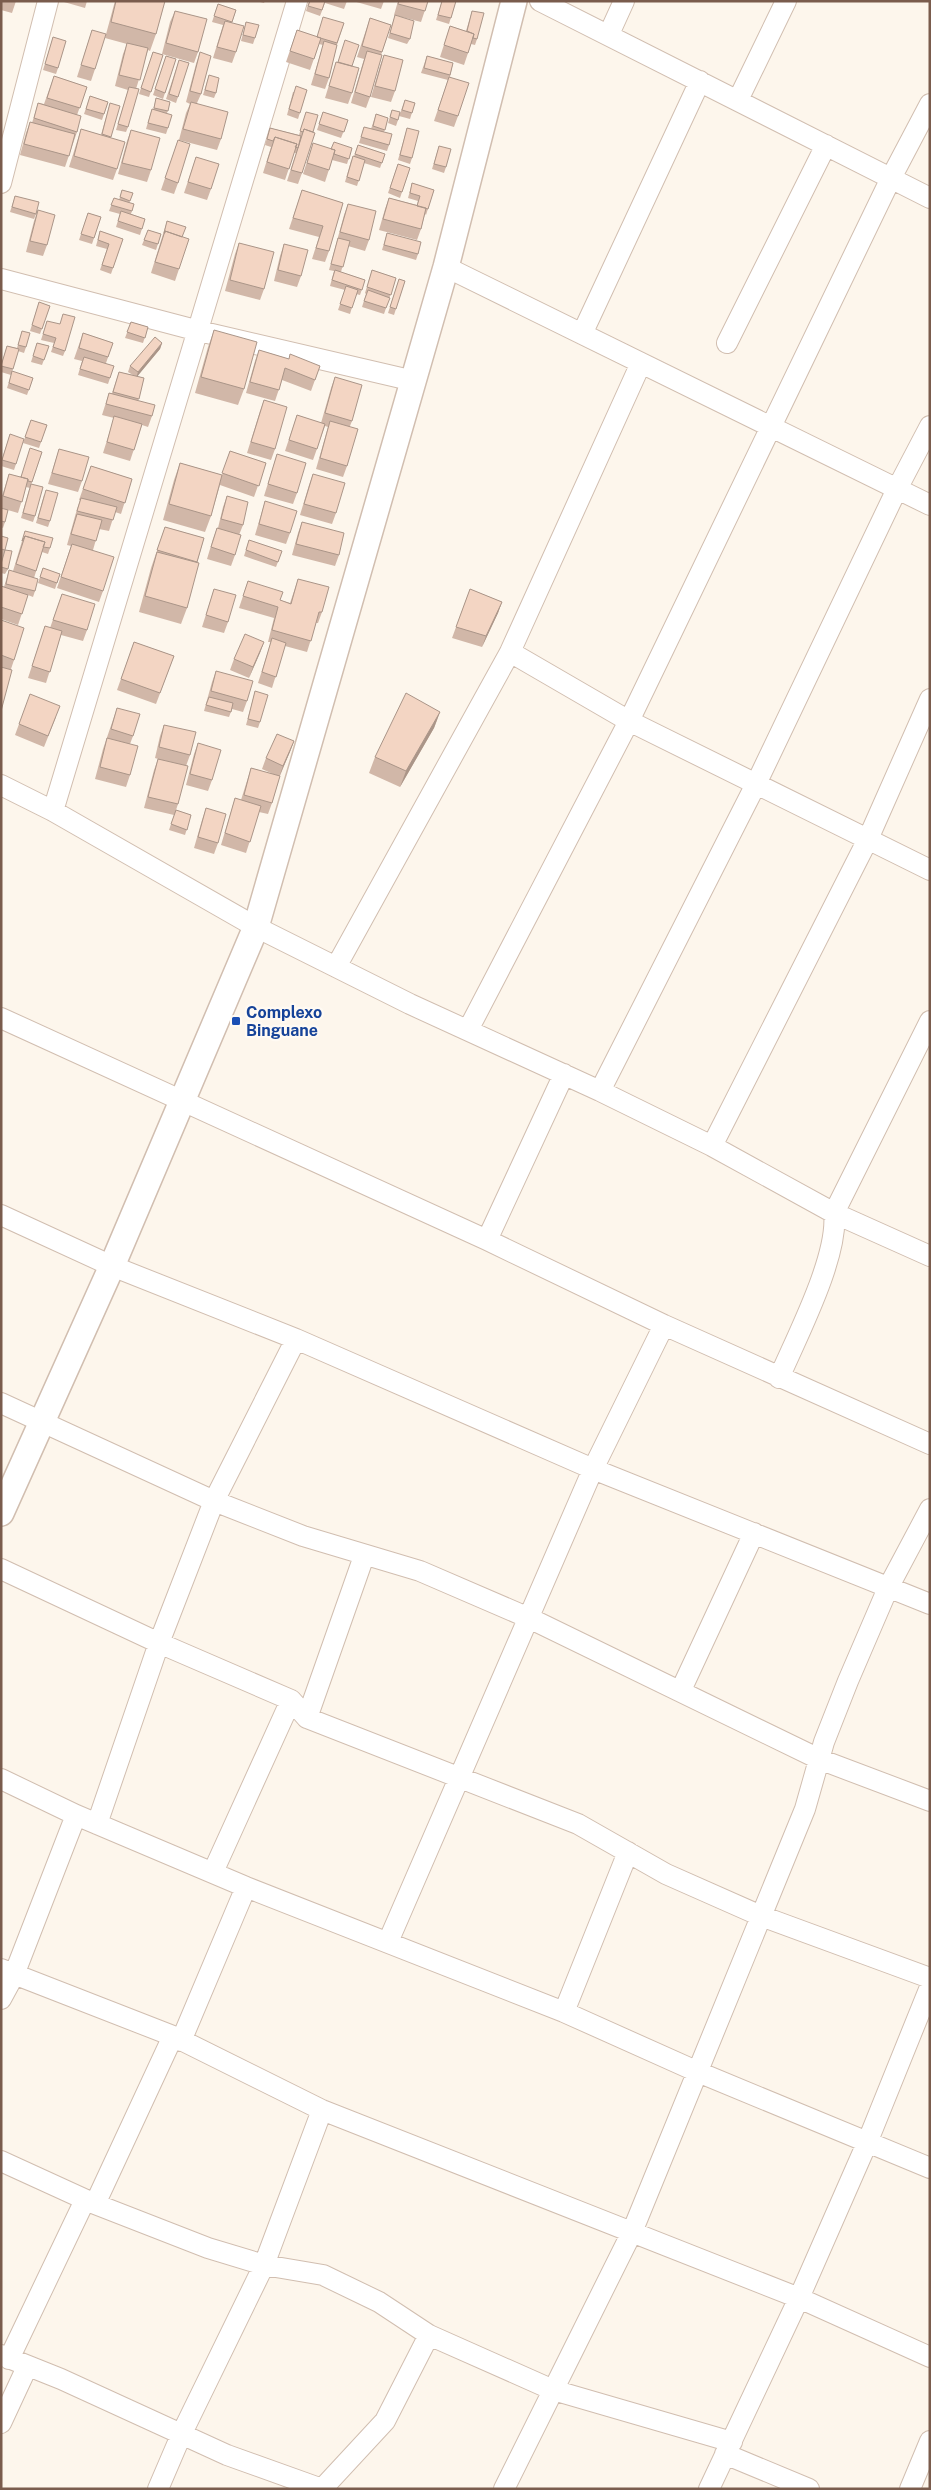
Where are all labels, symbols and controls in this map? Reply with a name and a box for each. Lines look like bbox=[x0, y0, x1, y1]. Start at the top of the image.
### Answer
place label: Complexo Binguane bbox=[246, 1003, 322, 1040]
marker: Complexo Binguane bbox=[230, 1015, 242, 1027]

